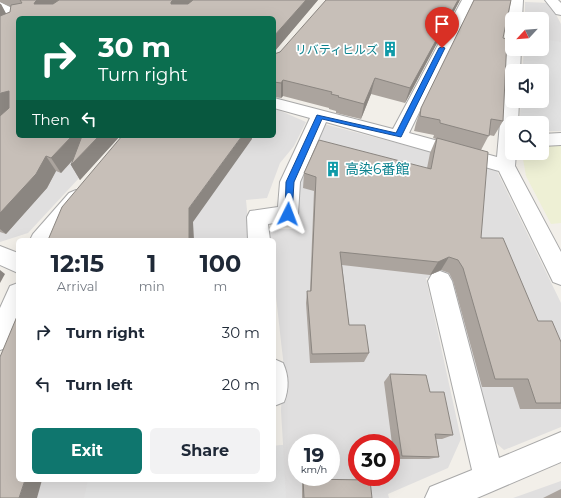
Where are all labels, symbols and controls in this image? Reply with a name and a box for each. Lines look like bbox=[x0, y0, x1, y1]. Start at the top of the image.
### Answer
pin bbox=[425, 7.0, 459, 48]
north arrow bbox=[505, 12, 549, 56]
map controls bbox=[505, 12, 549, 160]
icon: arrive bbox=[431, 13, 453, 35]
text: 30 m bbox=[98, 30, 171, 64]
icon: right bbox=[32, 32, 84, 84]
building icon: リバティヒルズ bbox=[381, 40, 399, 58]
place label: リバティヒルズ bbox=[295, 42, 378, 57]
text: Turn right bbox=[98, 64, 188, 86]
button: sound bbox=[505, 64, 549, 108]
icon: left bbox=[78, 108, 100, 130]
text: Then bbox=[32, 110, 70, 129]
button: search bbox=[505, 116, 549, 160]
building icon: 高染6番館 bbox=[324, 160, 342, 178]
place label: 高染6番館 bbox=[345, 160, 410, 178]
position arrow bbox=[267, 193, 309, 235]
text: 12:15 bbox=[51, 249, 104, 278]
text: 1 bbox=[147, 249, 156, 278]
text: 100 bbox=[199, 249, 241, 278]
text: Arrival bbox=[57, 278, 98, 294]
text: min bbox=[139, 278, 165, 294]
text: m bbox=[214, 278, 227, 294]
icon: right bbox=[32, 321, 54, 343]
text: Turn right bbox=[66, 323, 145, 342]
text: 30 m bbox=[222, 323, 260, 342]
icon: left bbox=[32, 373, 54, 395]
text: Turn left bbox=[66, 375, 133, 394]
text: 20 m bbox=[222, 375, 260, 394]
button: Exit bbox=[32, 428, 142, 474]
button: Share bbox=[150, 428, 260, 474]
speed limit sign: 30 bbox=[348, 434, 400, 486]
text: 19 bbox=[304, 443, 324, 467]
text: km/h bbox=[301, 463, 327, 476]

